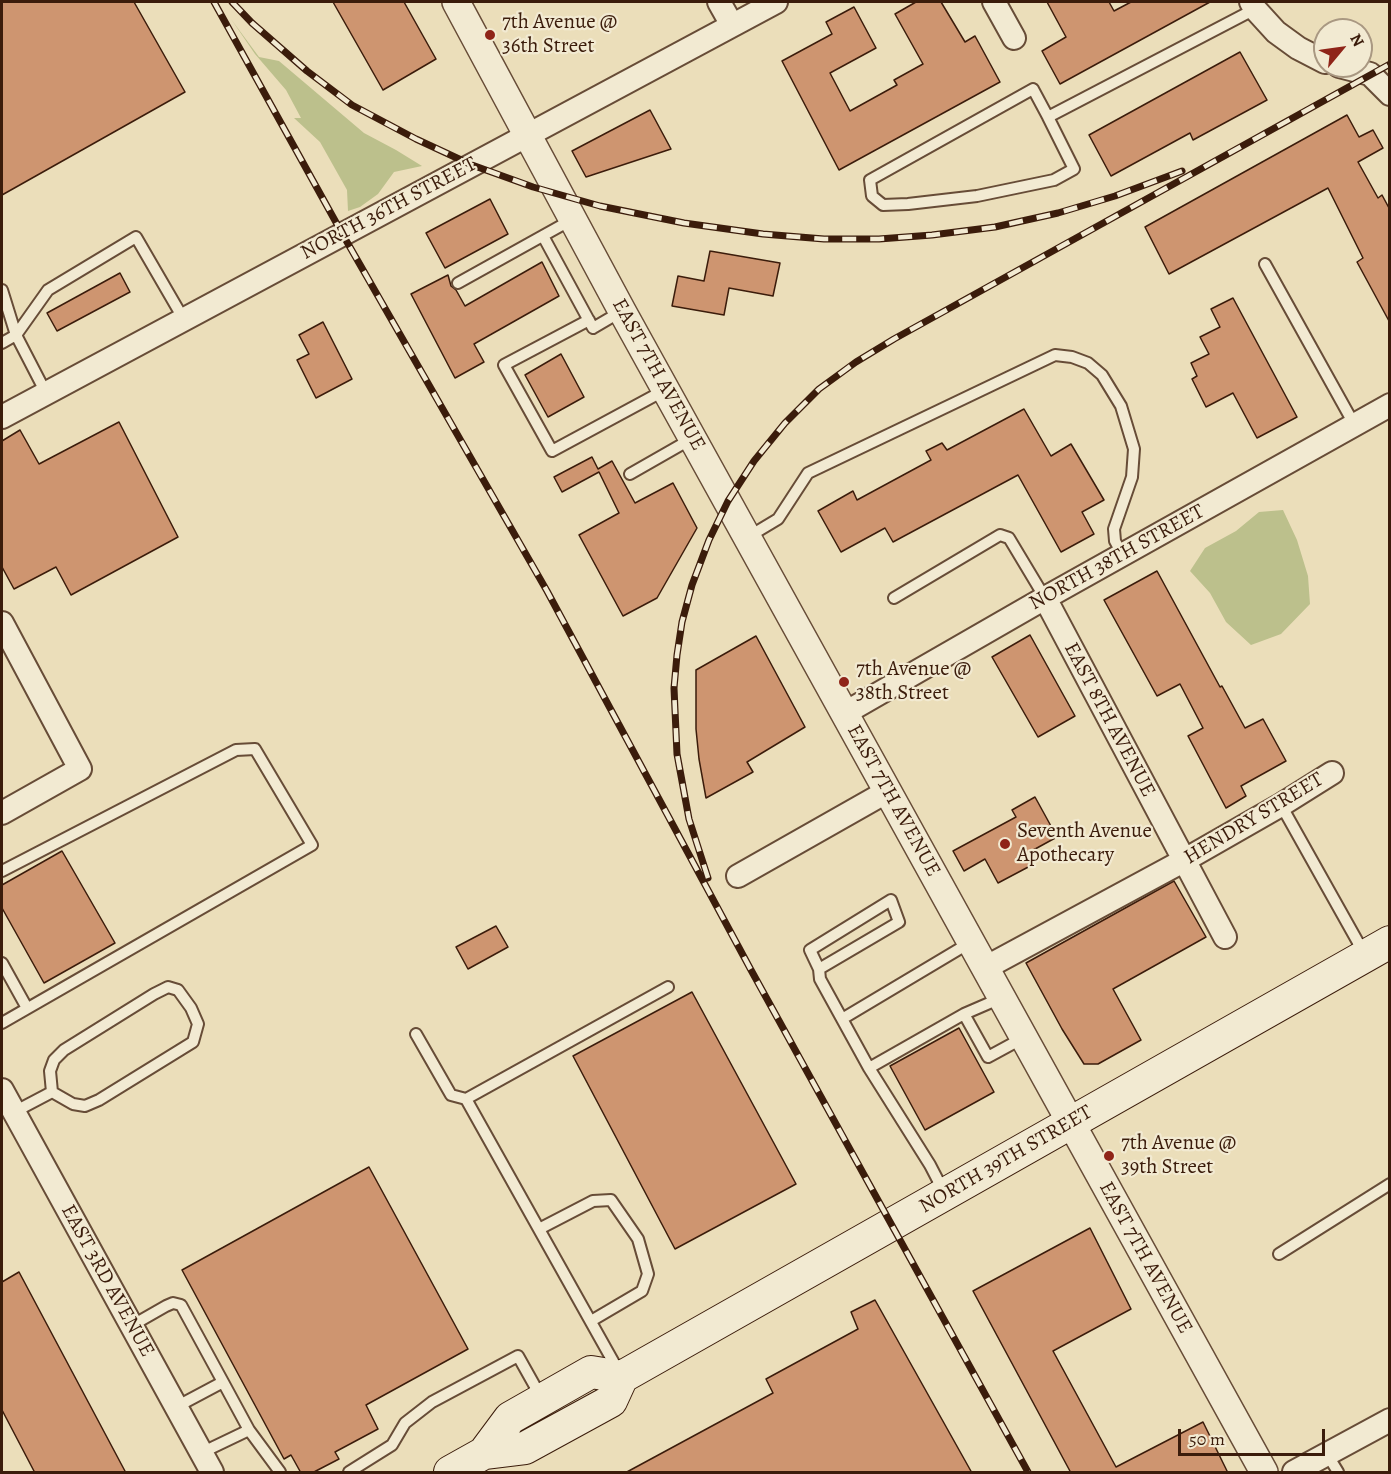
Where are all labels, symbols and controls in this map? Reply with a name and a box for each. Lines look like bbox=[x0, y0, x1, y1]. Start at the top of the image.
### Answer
place label: 7th Avenue @ 36th Street bbox=[502, 10, 617, 60]
north arrow bbox=[1313, 18, 1373, 78]
marker: 7th Avenue @ 36th Street bbox=[483, 28, 497, 42]
text: N bbox=[1345, 30, 1369, 51]
street label: NORTH 36TH STREET bbox=[297, 152, 481, 266]
street label: EAST 7TH AVENUE bbox=[606, 294, 710, 456]
street label: NORTH 38TH STREET bbox=[1025, 499, 1209, 617]
street label: EAST 8TH AVENUE bbox=[1058, 638, 1160, 802]
place label: 7th Avenue @ 38th Street bbox=[856, 657, 971, 707]
marker: 7th Avenue @ 38th Street bbox=[837, 675, 851, 689]
street label: EAST 7TH AVENUE bbox=[841, 720, 945, 882]
street label: HENDRY STREET bbox=[1180, 767, 1328, 871]
place label: Seventh Avenue Apothecary bbox=[1017, 819, 1152, 869]
marker: Seventh Avenue Apothecary bbox=[998, 837, 1012, 851]
street label: NORTH 39TH STREET bbox=[915, 1100, 1097, 1220]
place label: 7th Avenue @ 39th Street bbox=[1121, 1131, 1236, 1181]
marker: 7th Avenue @ 39th Street bbox=[1102, 1149, 1116, 1163]
street label: EAST 7TH AVENUE bbox=[1093, 1177, 1197, 1339]
street label: EAST 3RD AVENUE bbox=[55, 1200, 159, 1362]
scale bar bbox=[1181, 1417, 1328, 1455]
text: 50 m bbox=[1189, 1427, 1225, 1451]

